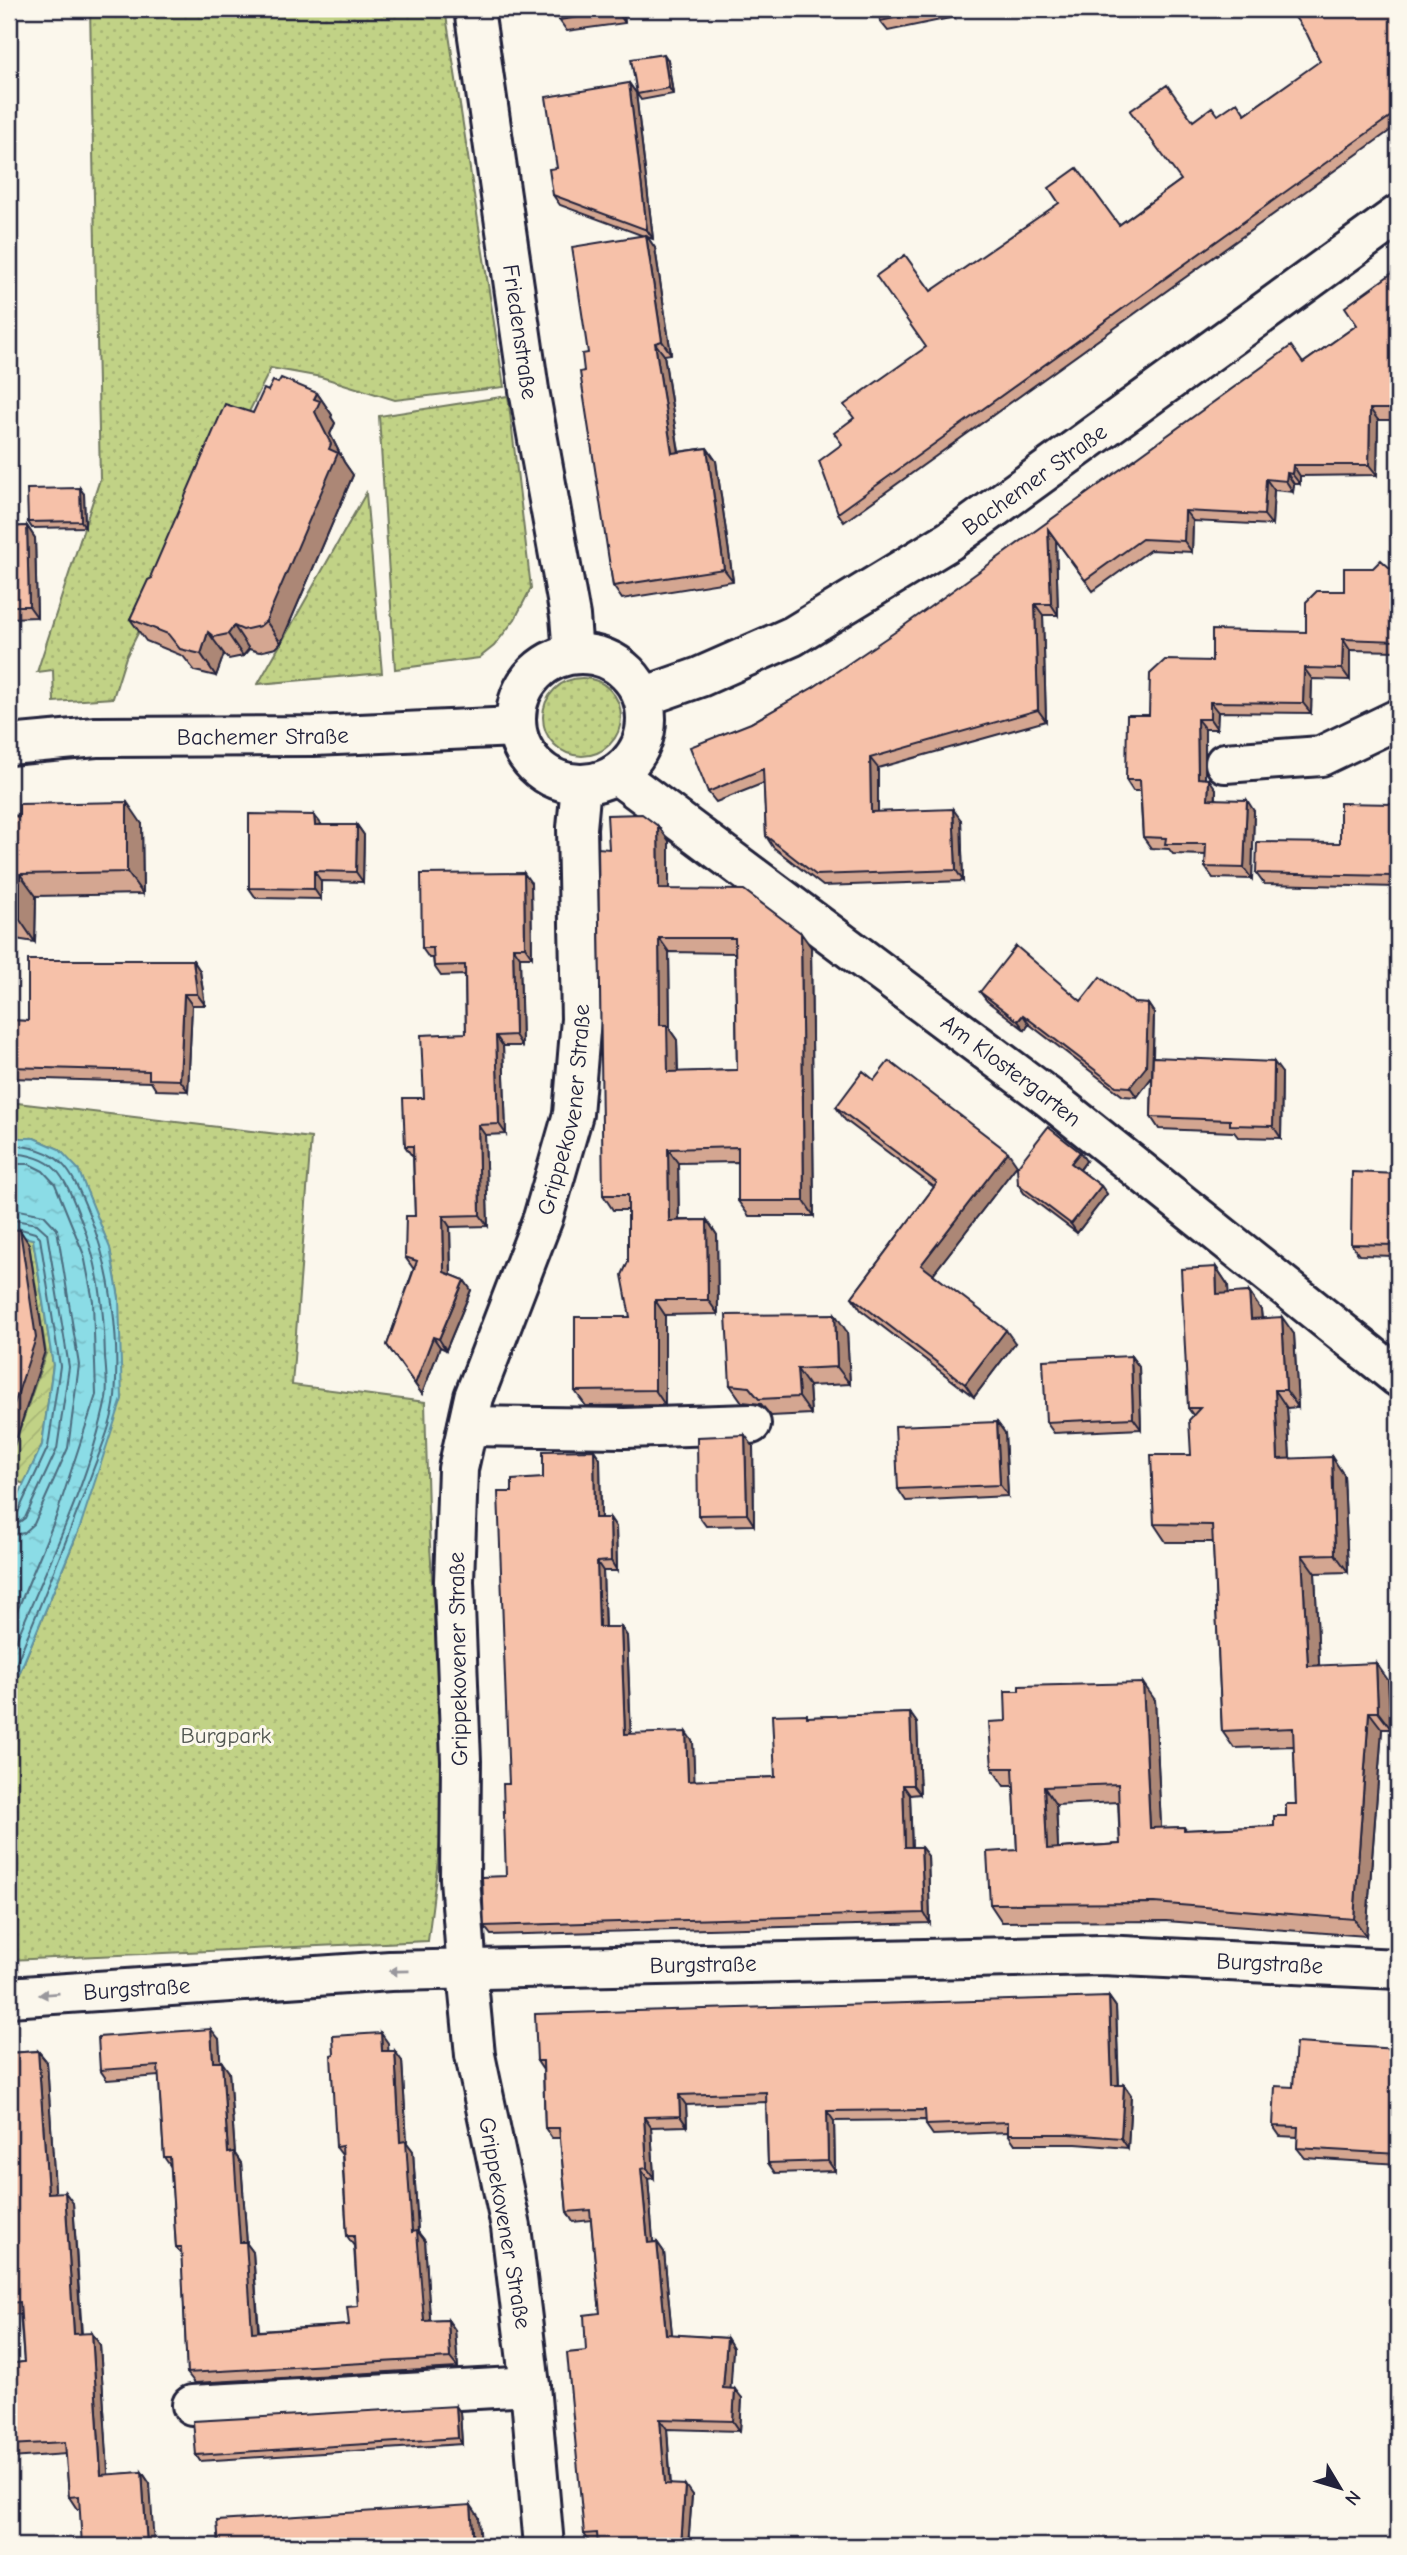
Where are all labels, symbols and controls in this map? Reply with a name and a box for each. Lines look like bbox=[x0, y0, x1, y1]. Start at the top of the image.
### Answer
street label: Friedenstraße bbox=[497, 262, 544, 401]
street label: Bachemer Straße bbox=[957, 418, 1112, 541]
street label: Bachemer Straße bbox=[177, 721, 349, 750]
street label: Grippekovener Straße bbox=[531, 1004, 595, 1218]
street label: Am Klostergarten bbox=[936, 1008, 1087, 1132]
street label: Grippekovener Straße bbox=[443, 1552, 473, 1766]
park label: Burgpark bbox=[181, 1722, 272, 1749]
street label: Burgstraße bbox=[1216, 1947, 1324, 1979]
street label: Burgstraße bbox=[649, 1949, 757, 1979]
one-way arrow bbox=[387, 1965, 409, 1977]
street label: Burgstraße bbox=[82, 1971, 191, 2005]
one-way arrow bbox=[38, 1989, 60, 2000]
street label: Grippekovener Straße bbox=[473, 2115, 537, 2331]
north arrow bbox=[1306, 2454, 1376, 2524]
text: N bbox=[1340, 2486, 1365, 2510]

